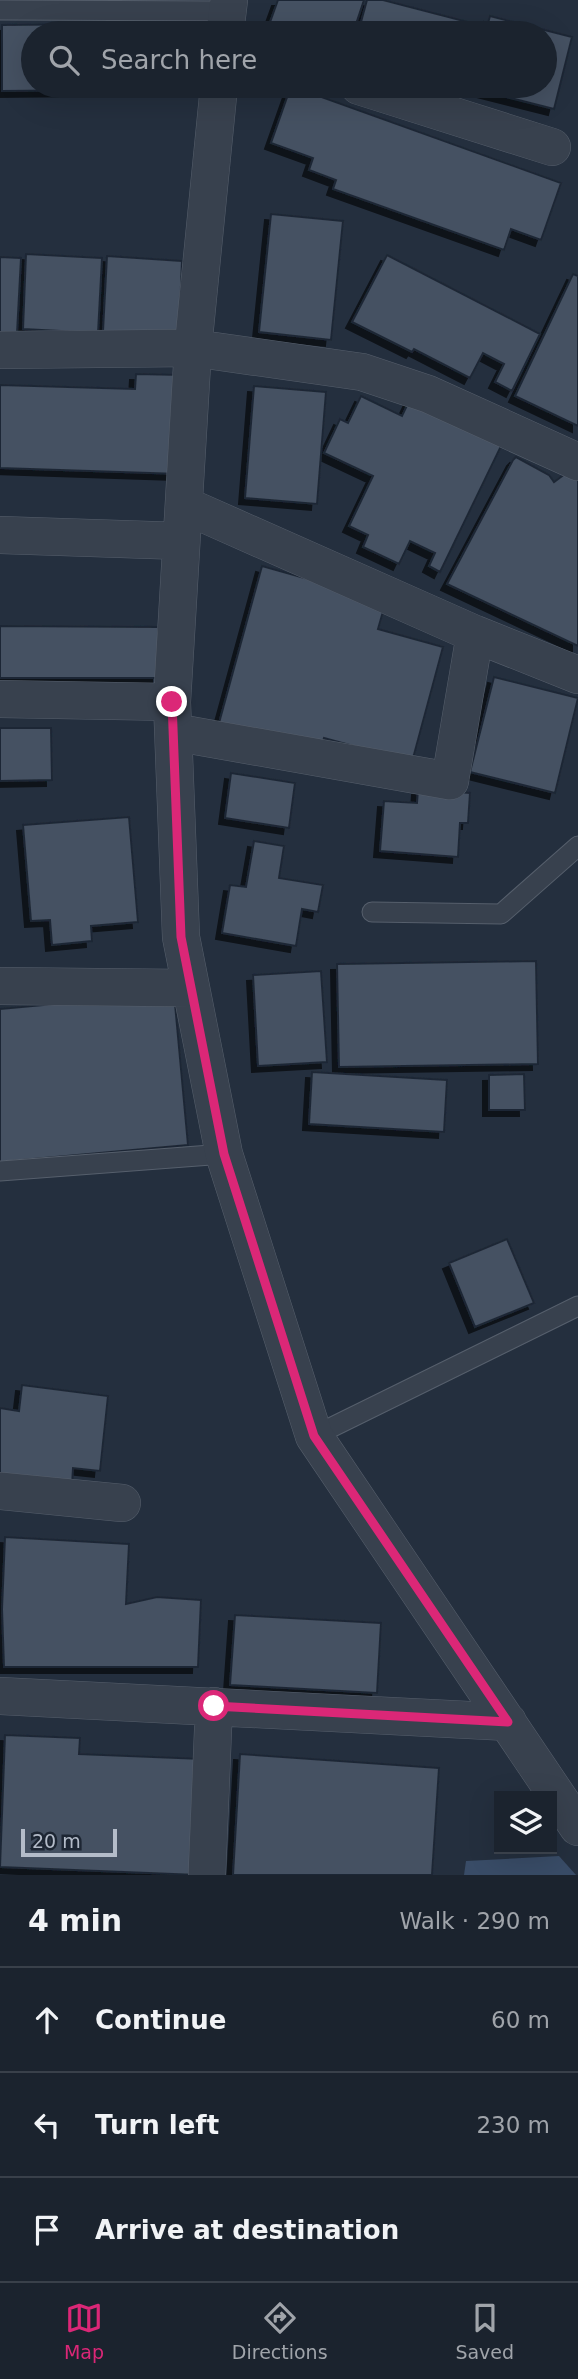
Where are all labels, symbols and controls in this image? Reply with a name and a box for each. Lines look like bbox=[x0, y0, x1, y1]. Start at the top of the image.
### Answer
search box bbox=[21, 21, 557, 98]
icon: search bbox=[45, 41, 83, 79]
text: Search here bbox=[101, 45, 257, 75]
route end bbox=[156, 686, 187, 717]
route start bbox=[198, 1690, 229, 1721]
map controls bbox=[494, 1791, 557, 1854]
button: layers bbox=[494, 1791, 557, 1854]
scale bar bbox=[21, 1826, 117, 1858]
text: 20 m bbox=[32, 1830, 81, 1852]
text: 4 min bbox=[28, 1903, 122, 1938]
text: Walk · 290 m bbox=[399, 1908, 550, 1934]
icon: ahead bbox=[28, 2001, 66, 2039]
text: Continue bbox=[95, 2005, 226, 2035]
text: 60 m bbox=[491, 2007, 550, 2033]
icon: left bbox=[28, 2106, 66, 2144]
text: Turn left bbox=[95, 2110, 219, 2140]
text: 230 m bbox=[476, 2112, 550, 2138]
icon: arrive bbox=[28, 2211, 66, 2249]
text: Arrive at destination bbox=[95, 2215, 399, 2245]
tab: Map bbox=[64, 2299, 104, 2363]
tab: Directions bbox=[232, 2299, 328, 2363]
tab: Saved bbox=[455, 2299, 514, 2363]

